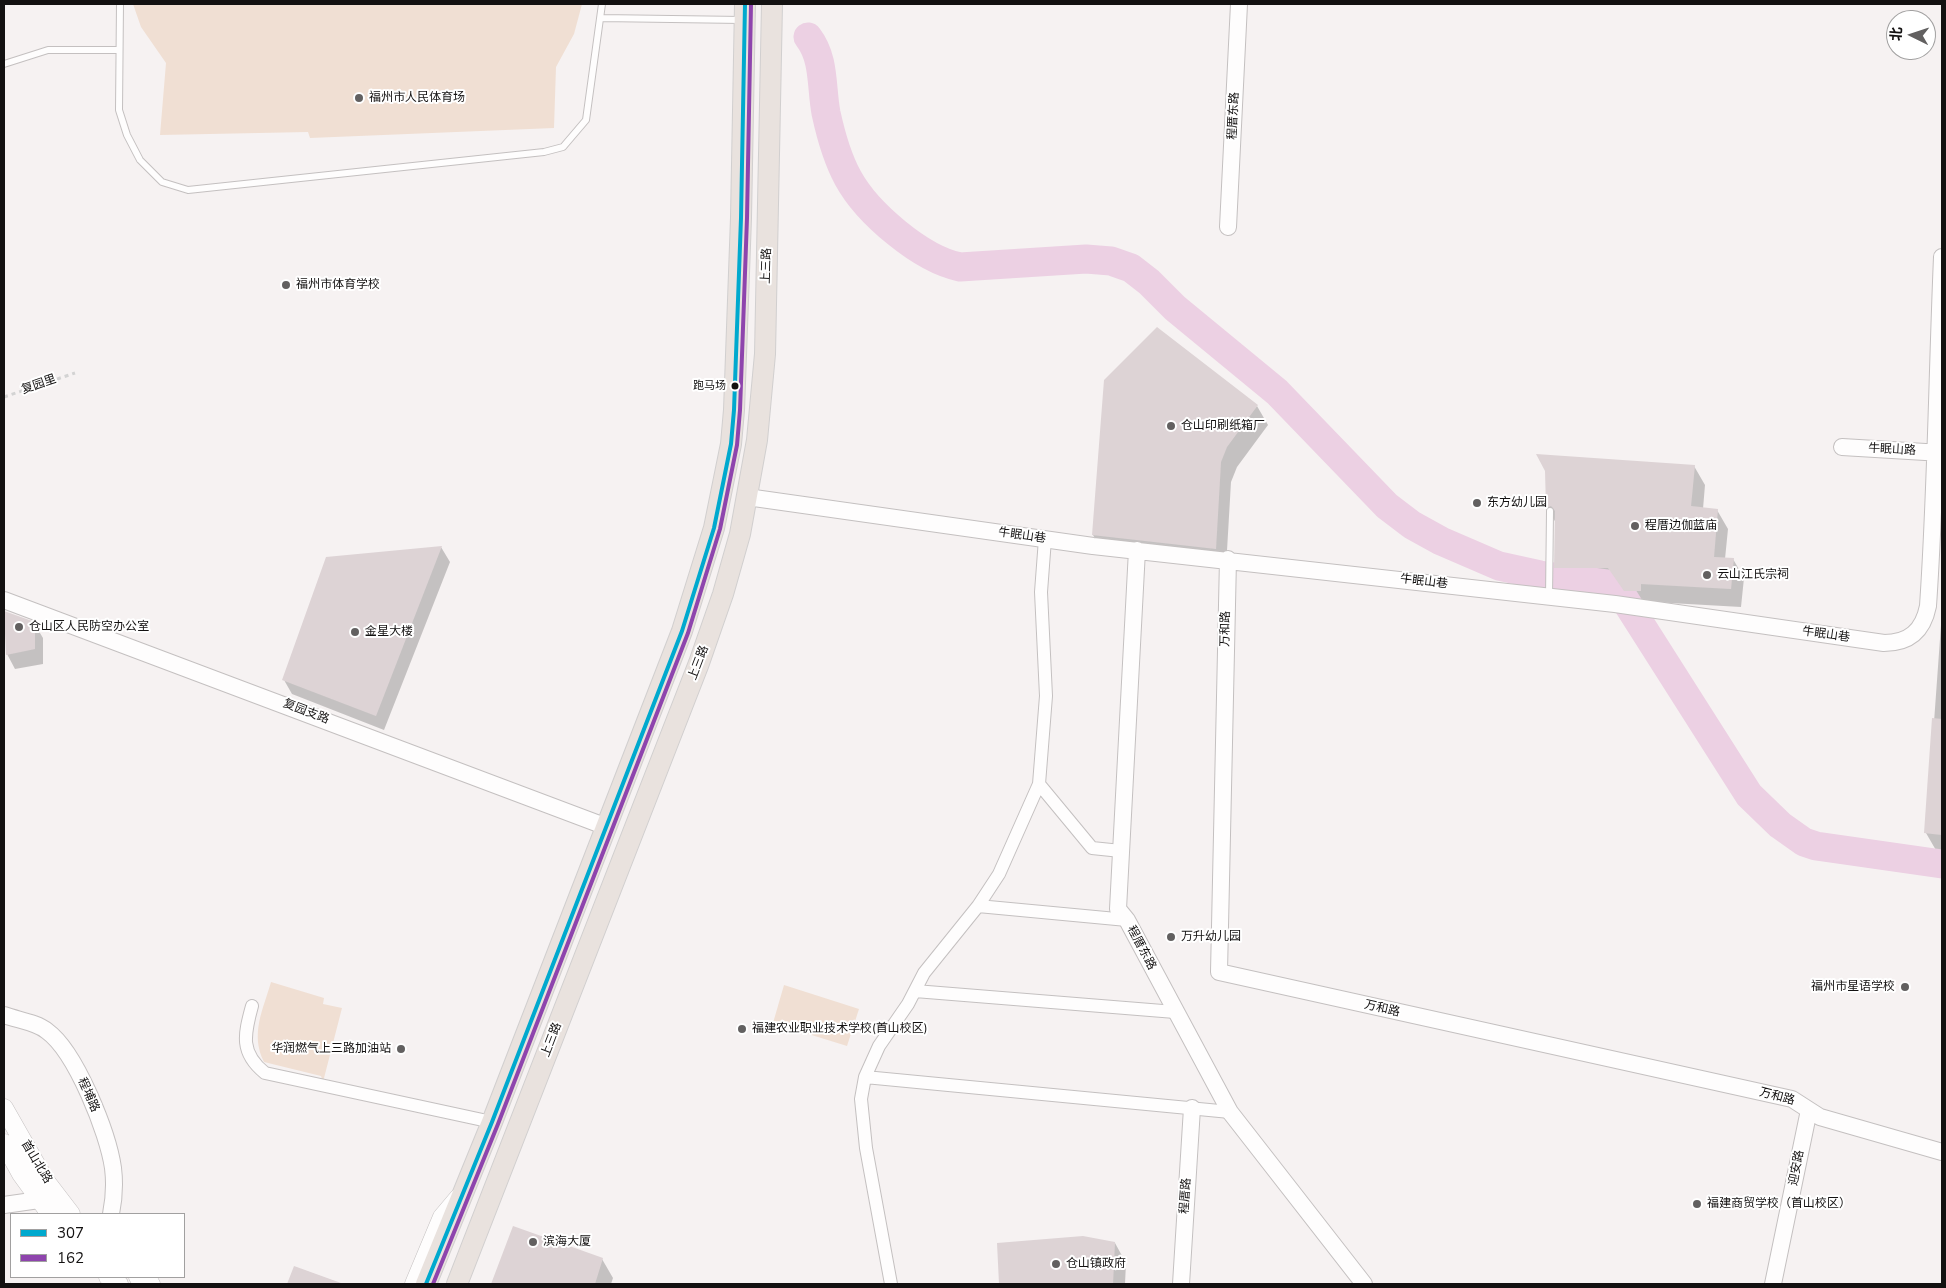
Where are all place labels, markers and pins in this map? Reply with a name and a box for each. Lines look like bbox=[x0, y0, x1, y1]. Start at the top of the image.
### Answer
place label: 福州市人民体育场 bbox=[369, 91, 465, 105]
marker: 福州市人民体育场 bbox=[353, 92, 365, 104]
place label: 福州市体育学校 bbox=[296, 278, 380, 292]
marker: 福州市体育学校 bbox=[280, 279, 292, 291]
place label: 跑马场 bbox=[693, 379, 726, 393]
marker: 跑马场 bbox=[730, 381, 740, 391]
place label: 仓山印刷纸箱厂 bbox=[1181, 419, 1265, 433]
marker: 仓山印刷纸箱厂 bbox=[1165, 420, 1177, 432]
place label: 东方幼儿园 bbox=[1487, 496, 1547, 510]
marker: 东方幼儿园 bbox=[1471, 497, 1483, 509]
place label: 程厝边伽蓝庙 bbox=[1645, 519, 1717, 533]
marker: 程厝边伽蓝庙 bbox=[1629, 520, 1641, 532]
place label: 云山江氏宗祠 bbox=[1717, 568, 1789, 582]
marker: 云山江氏宗祠 bbox=[1701, 569, 1713, 581]
place label: 仓山区人民防空办公室 bbox=[29, 620, 149, 634]
marker: 仓山区人民防空办公室 bbox=[13, 621, 25, 633]
place label: 金星大楼 bbox=[365, 625, 413, 639]
marker: 金星大楼 bbox=[349, 626, 361, 638]
place label: 万升幼儿园 bbox=[1181, 930, 1241, 944]
marker: 万升幼儿园 bbox=[1165, 931, 1177, 943]
place label: 福州市星语学校 bbox=[1811, 980, 1895, 994]
marker: 福州市星语学校 bbox=[1899, 981, 1911, 993]
place label: 福建农业职业技术学校(首山校区) bbox=[752, 1022, 928, 1036]
marker: 福建农业职业技术学校(首山校区) bbox=[736, 1023, 748, 1035]
place label: 华润燃气上三路加油站 bbox=[271, 1042, 391, 1056]
marker: 华润燃气上三路加油站 bbox=[395, 1043, 407, 1055]
place label: 福建商贸学校（首山校区） bbox=[1707, 1197, 1851, 1211]
marker: 福建商贸学校（首山校区） bbox=[1691, 1198, 1703, 1210]
place label: 滨海大厦 bbox=[543, 1235, 591, 1249]
marker: 滨海大厦 bbox=[527, 1236, 539, 1248]
place label: 仓山镇政府 bbox=[1066, 1257, 1126, 1271]
marker: 仓山镇政府 bbox=[1050, 1258, 1062, 1270]

